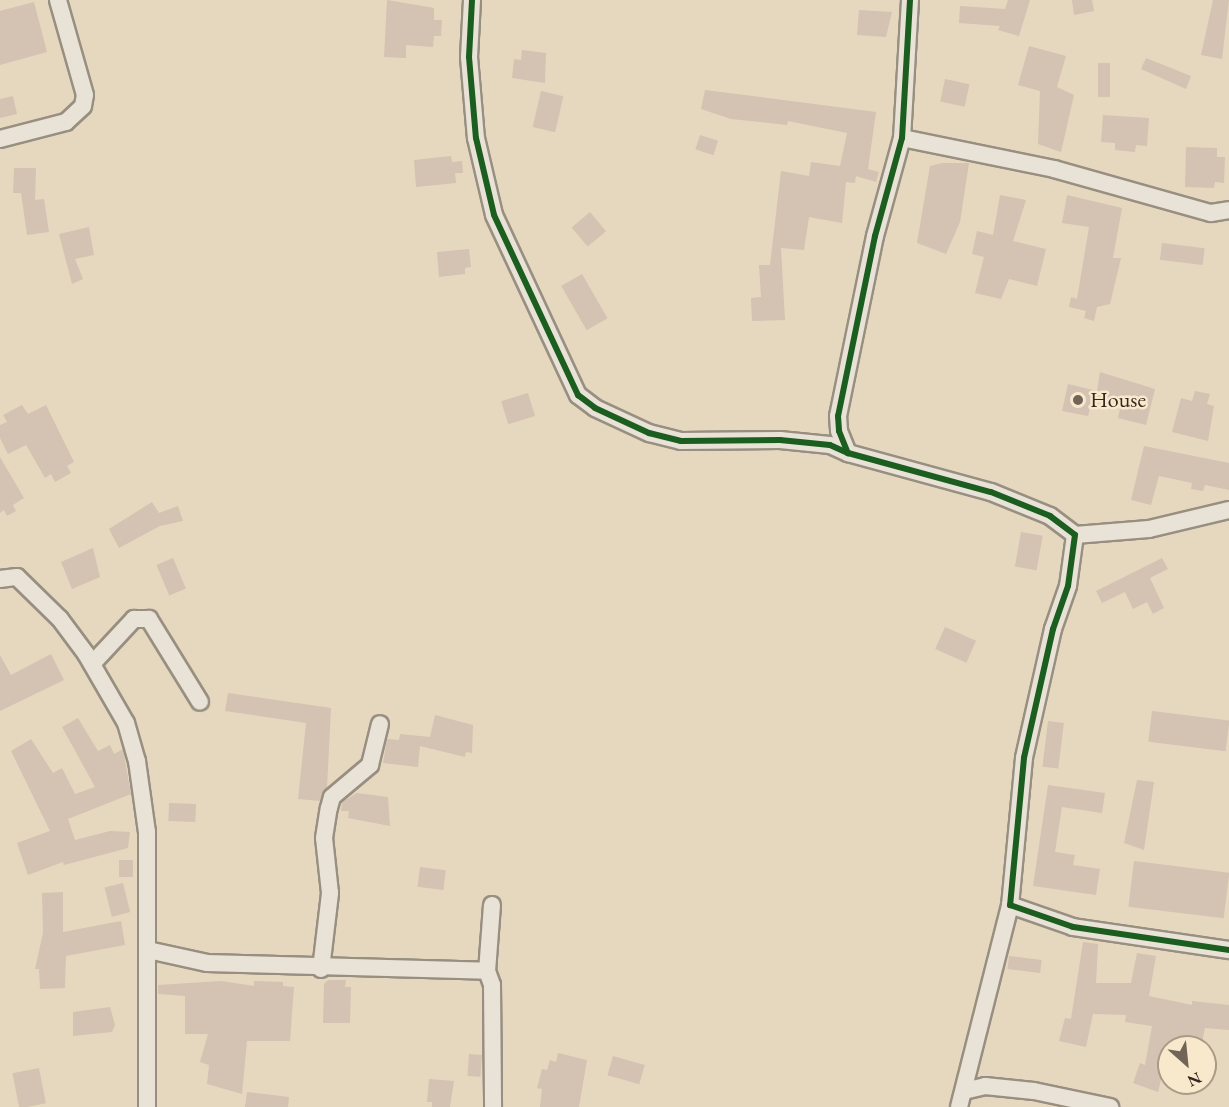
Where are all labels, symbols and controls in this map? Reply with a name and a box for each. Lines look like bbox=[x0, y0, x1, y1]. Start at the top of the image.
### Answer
place label: House bbox=[1090, 387, 1146, 413]
marker: House bbox=[1071, 393, 1085, 407]
north arrow bbox=[1157, 1035, 1217, 1095]
text: N bbox=[1184, 1067, 1205, 1092]

